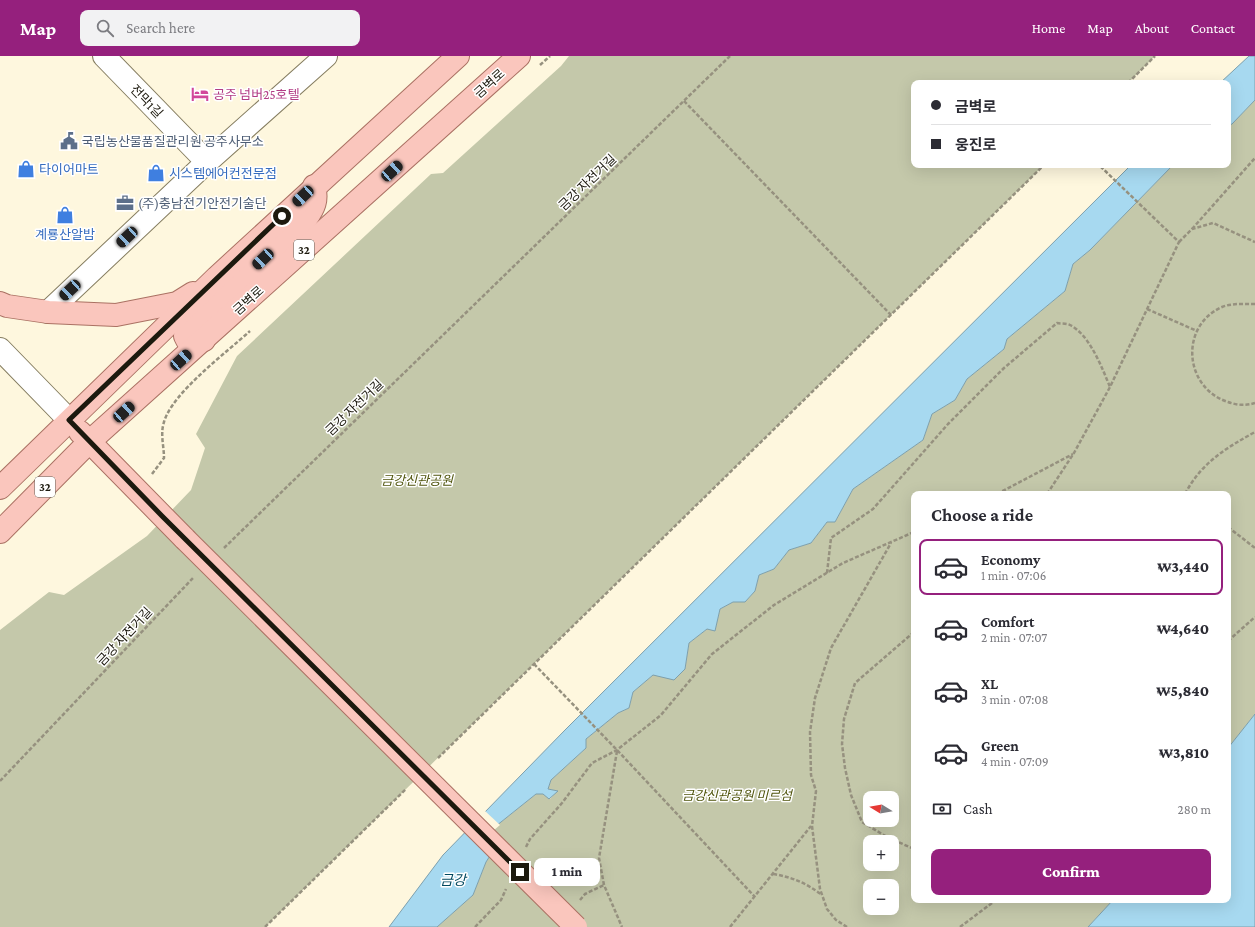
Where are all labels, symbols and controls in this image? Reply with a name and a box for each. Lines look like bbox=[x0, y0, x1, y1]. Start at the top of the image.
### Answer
search box bbox=[80, 10, 360, 46]
icon: search bbox=[94, 17, 116, 39]
text: Map bbox=[20, 18, 56, 39]
text: Search here bbox=[126, 20, 195, 36]
text: Home bbox=[1032, 20, 1065, 36]
text: Map bbox=[1087, 20, 1113, 36]
text: About bbox=[1135, 20, 1169, 36]
text: Contact bbox=[1191, 20, 1235, 36]
street label: 금벽로 bbox=[471, 66, 508, 101]
street label: 전막1길 bbox=[127, 82, 166, 121]
hotel icon: 공주 넘버25호텔 bbox=[190, 84, 210, 104]
place label: 공주 넘버25호텔 bbox=[213, 87, 300, 102]
text: 금벽로 bbox=[955, 99, 996, 115]
public building icon: 국립농산물품질관리원 공주사무소 bbox=[59, 131, 79, 151]
place label: 국립농산물품질관리원 공주사무소 bbox=[82, 134, 264, 149]
text: 웅진로 bbox=[955, 137, 996, 153]
street label: 금강 자전거길 bbox=[555, 151, 619, 214]
shop icon: 타이어마트 bbox=[16, 159, 36, 179]
car bbox=[379, 159, 405, 183]
place label: 타이어마트 bbox=[39, 162, 99, 177]
shop icon: 시스템에어컨전문점 bbox=[146, 163, 166, 183]
place label: 시스템에어컨전문점 bbox=[169, 166, 277, 181]
car bbox=[290, 183, 316, 209]
office icon: (주)충남전기안전기술단 bbox=[115, 193, 135, 213]
place label: (주)충남전기안전기술단 bbox=[138, 196, 267, 212]
shop icon: 계룡산알밤 bbox=[55, 205, 75, 225]
route start bbox=[273, 207, 291, 225]
car bbox=[114, 224, 140, 250]
place label: 계룡산알밤 bbox=[35, 227, 95, 242]
road number: 32 bbox=[294, 240, 314, 260]
car bbox=[250, 246, 276, 272]
car bbox=[57, 277, 83, 303]
street label: 금벽로 bbox=[230, 283, 267, 318]
car bbox=[168, 348, 194, 372]
street label: 금강 자전거길 bbox=[322, 376, 386, 439]
car bbox=[111, 400, 137, 424]
park label: 금강신관공원 bbox=[381, 473, 454, 488]
road number: 32 bbox=[35, 477, 55, 497]
text: Choose a ride bbox=[931, 505, 1033, 525]
icon: car bbox=[933, 549, 969, 585]
text: Economy bbox=[981, 552, 1040, 568]
text: ₩3,440 bbox=[1157, 559, 1209, 575]
text: 1 min · 07:06 bbox=[981, 568, 1046, 583]
street label: 금강 자전거길 bbox=[94, 604, 155, 669]
icon: car bbox=[933, 611, 969, 647]
text: Comfort bbox=[981, 614, 1035, 630]
text: ₩4,640 bbox=[1157, 621, 1209, 637]
text: 2 min · 07:07 bbox=[981, 630, 1047, 645]
icon: car bbox=[933, 673, 969, 709]
text: XL bbox=[981, 676, 998, 692]
text: ₩5,840 bbox=[1156, 683, 1209, 699]
text: 3 min · 07:08 bbox=[981, 692, 1049, 707]
icon: car bbox=[933, 735, 969, 771]
text: Green bbox=[981, 738, 1019, 754]
text: ₩3,810 bbox=[1159, 745, 1209, 761]
text: 4 min · 07:09 bbox=[981, 754, 1049, 769]
park label: 금강신관공원 미르섬 bbox=[682, 788, 793, 803]
north arrow bbox=[863, 791, 899, 827]
map controls bbox=[863, 791, 899, 915]
icon: cash bbox=[931, 798, 953, 820]
text: Cash bbox=[963, 801, 993, 817]
text: 280 m bbox=[1178, 802, 1211, 817]
button: + bbox=[863, 835, 899, 871]
button: Confirm bbox=[931, 849, 1211, 895]
callout: 1 min bbox=[534, 858, 600, 886]
route end bbox=[511, 863, 529, 881]
text: 1 min bbox=[552, 864, 582, 879]
water label: 금강 bbox=[440, 872, 468, 888]
button: − bbox=[863, 879, 899, 915]

